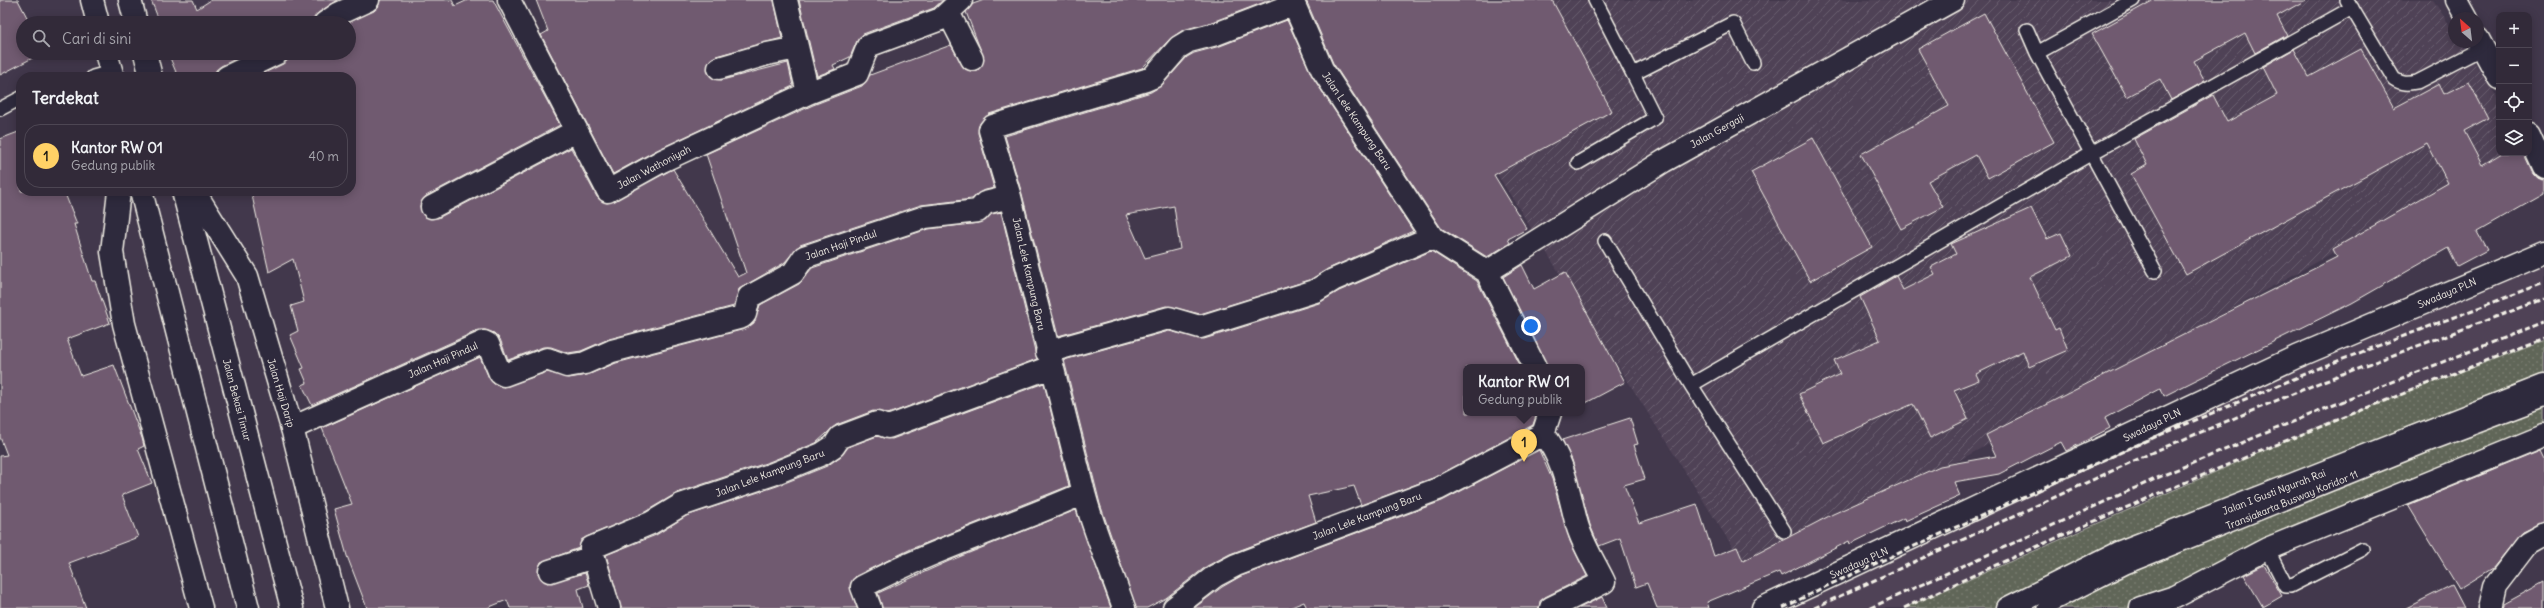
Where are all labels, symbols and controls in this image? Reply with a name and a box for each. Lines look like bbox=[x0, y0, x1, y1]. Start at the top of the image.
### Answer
north arrow bbox=[2448, 12, 2484, 48]
map controls bbox=[2496, 12, 2532, 156]
button: + bbox=[2496, 12, 2532, 48]
search box bbox=[16, 16, 356, 60]
icon: search bbox=[30, 27, 52, 49]
text: Cari di sini bbox=[62, 29, 131, 48]
button: − bbox=[2496, 48, 2532, 84]
street label: Jalan Lele Kampung Baru bbox=[1319, 69, 1395, 173]
button: locate bbox=[2496, 84, 2532, 120]
text: Terdekat bbox=[32, 87, 99, 109]
street label: Jalan Gergaji bbox=[1688, 111, 1746, 151]
button: layers bbox=[2496, 120, 2532, 156]
text: Kantor RW 01 bbox=[71, 138, 163, 157]
street label: Jalan Wathoniyah bbox=[615, 142, 693, 192]
text: 1 bbox=[43, 148, 49, 165]
text: 40 m bbox=[308, 148, 339, 165]
text: Gedung publik bbox=[71, 157, 155, 174]
street label: Jalan Lele Kampung Baru bbox=[1010, 216, 1048, 332]
street label: Jalan Haji Pindul bbox=[804, 227, 878, 263]
street label: Swadaya PLN bbox=[2416, 275, 2478, 311]
your location bbox=[1521, 316, 1541, 336]
street label: Jalan Haji Pindul bbox=[406, 339, 480, 381]
street label: Jalan Bekasi Timur bbox=[220, 357, 254, 443]
street label: Jalan Haji Darip bbox=[264, 357, 298, 429]
popup bbox=[1463, 364, 1585, 416]
text: Kantor RW 01 bbox=[1478, 372, 1570, 391]
text: Gedung publik bbox=[1478, 391, 1562, 408]
street label: Swadaya PLN bbox=[2121, 405, 2183, 445]
pin: 1 bbox=[1511, 429, 1537, 462]
street label: Jalan Lele Kampung Baru bbox=[714, 446, 826, 500]
street label: Jalan I Gusti Ngurah Rai bbox=[2221, 466, 2327, 518]
street label: Transjakarta Busway Koridor 11 bbox=[2224, 468, 2360, 532]
street label: Jalan Lele Kampung Baru bbox=[1311, 489, 1423, 543]
street label: Swadaya PLN bbox=[1828, 544, 1890, 582]

